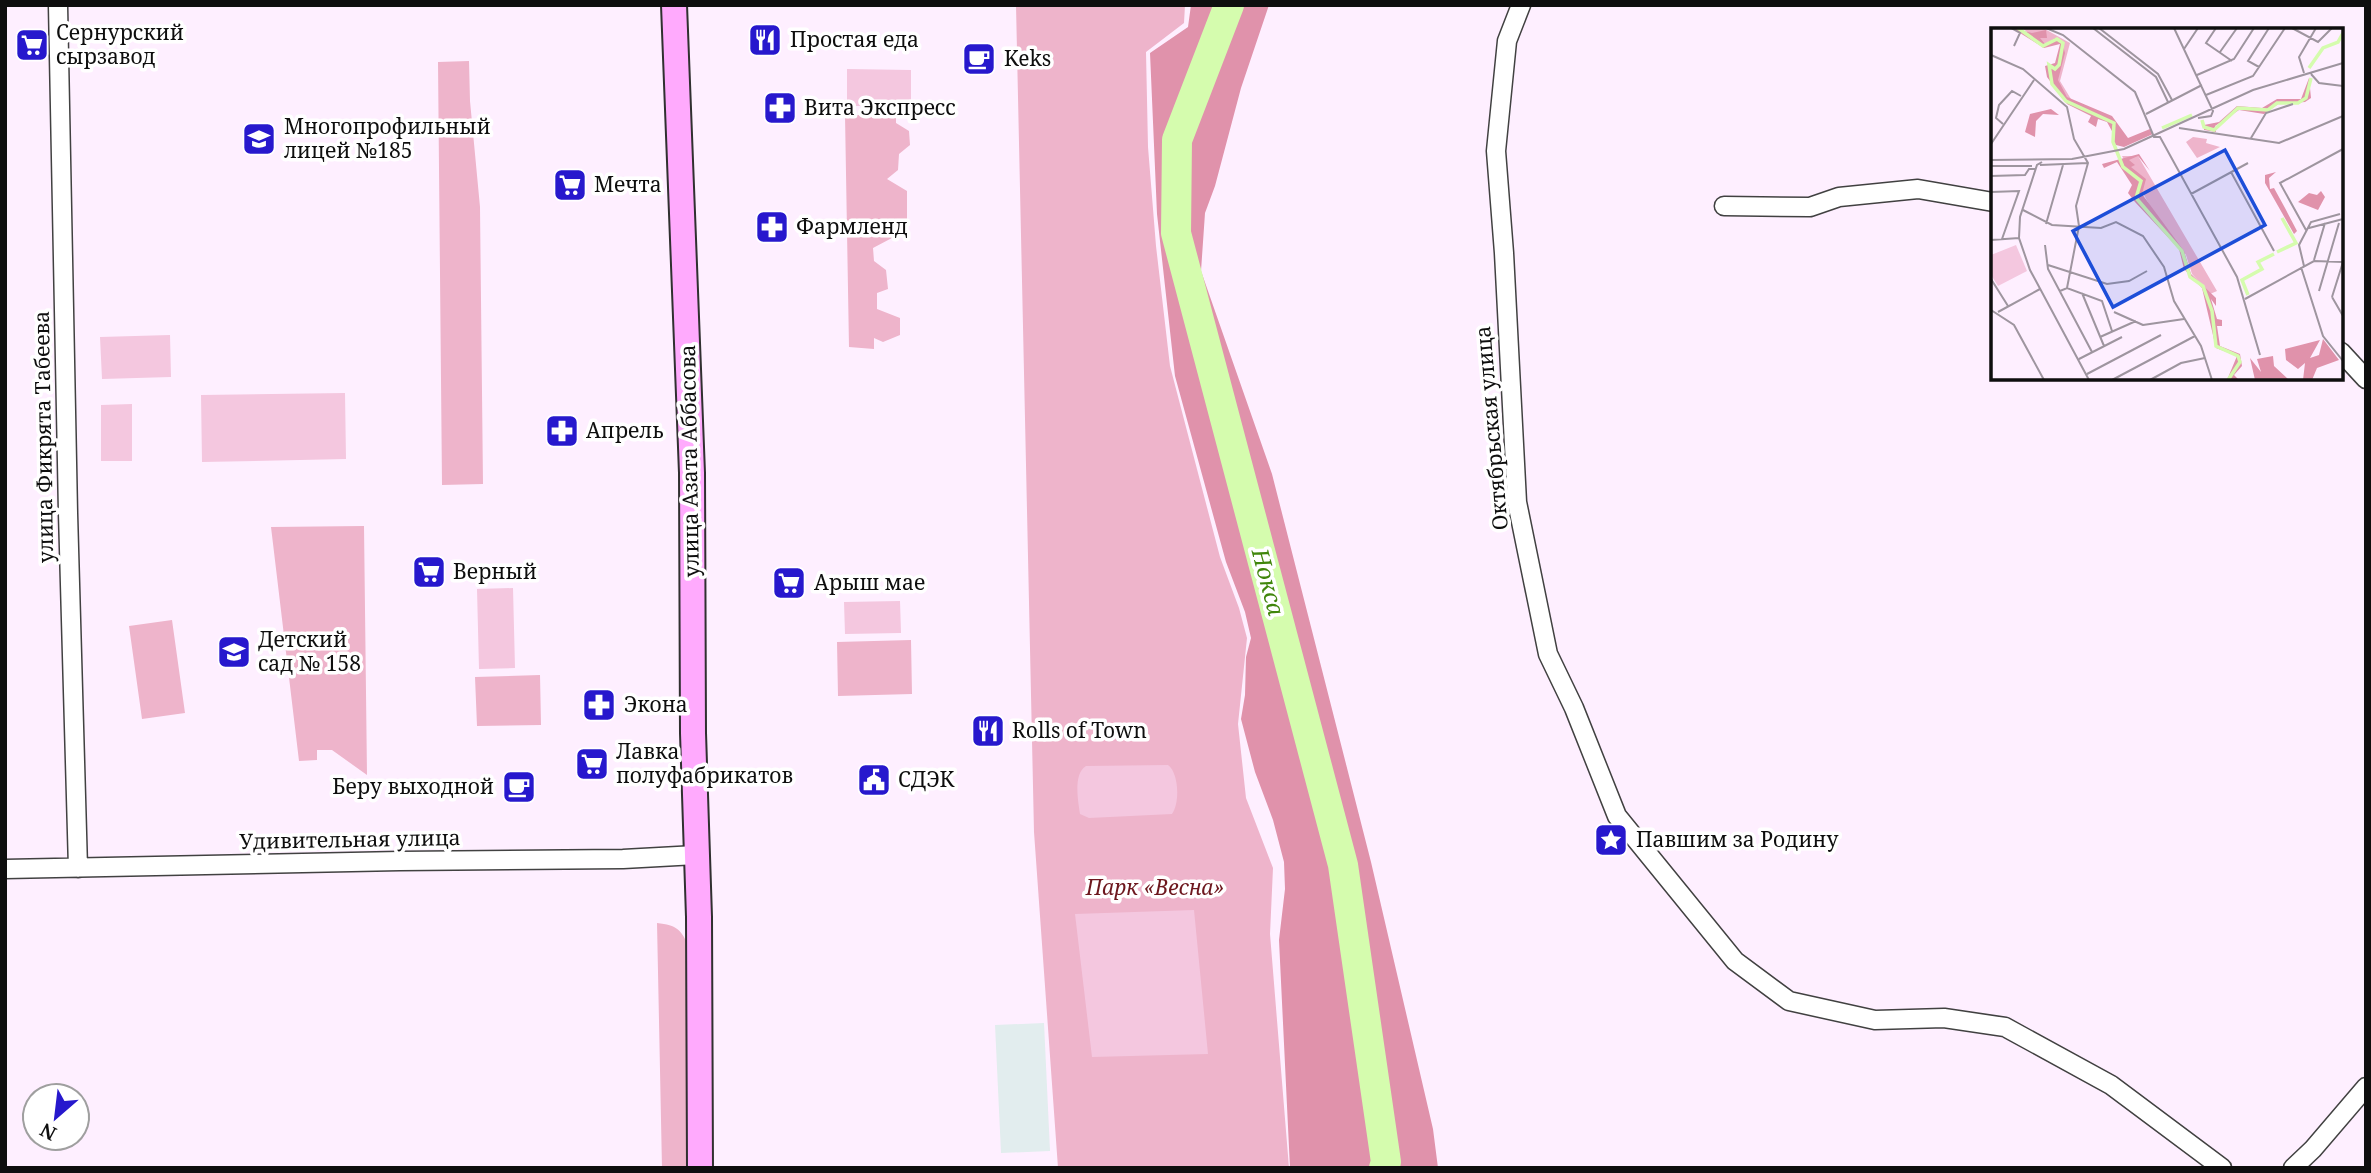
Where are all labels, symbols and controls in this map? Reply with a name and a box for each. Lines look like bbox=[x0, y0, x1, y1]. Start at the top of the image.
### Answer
place label: Сернурский сырзавод bbox=[56, 18, 184, 70]
restaurant icon: Простая еда bbox=[746, 21, 784, 59]
place label: Простая еда bbox=[790, 25, 919, 53]
supermarket icon: Сернурский сырзавод bbox=[13, 26, 51, 64]
inset map bbox=[1991, 28, 2343, 380]
cafe icon: Keks bbox=[960, 40, 998, 78]
place label: Keks bbox=[1004, 44, 1051, 72]
pharmacy icon: Вита Экспресс bbox=[761, 89, 799, 127]
place label: Вита Экспресс bbox=[804, 93, 956, 121]
place label: Многопрофильный лицей №185 bbox=[284, 112, 491, 164]
school or university icon: Многопрофильный лицей №185 bbox=[240, 120, 278, 158]
supermarket icon: Мечта bbox=[551, 166, 589, 204]
place label: Мечта bbox=[594, 170, 662, 198]
pharmacy icon: Фармленд bbox=[753, 208, 791, 246]
place label: Фармленд bbox=[796, 212, 908, 240]
street label: улица Фикрята Табеева bbox=[27, 311, 59, 563]
street label: Октябрьская улица bbox=[1468, 325, 1514, 531]
street label: улица Азата Аббасова bbox=[673, 344, 705, 578]
pharmacy icon: Апрель bbox=[543, 412, 581, 450]
place label: Апрель bbox=[586, 416, 663, 444]
water label: Нокса bbox=[1244, 544, 1293, 619]
supermarket icon: Верный bbox=[410, 553, 448, 591]
place label: Верный bbox=[453, 557, 537, 585]
supermarket icon: Арыш мае bbox=[770, 564, 808, 602]
place label: Арыш мае bbox=[814, 568, 925, 596]
place label: Детский сад № 158 bbox=[258, 625, 361, 677]
school or university icon: Детский сад № 158 bbox=[215, 633, 253, 671]
pharmacy icon: Экона bbox=[580, 686, 618, 724]
place label: Экона bbox=[624, 690, 688, 718]
restaurant icon: Rolls of Town bbox=[969, 712, 1007, 750]
place label: Rolls of Town bbox=[1012, 716, 1147, 744]
place label: Лавка полуфабрикатов bbox=[616, 737, 793, 789]
supermarket icon: Лавка полуфабрикатов bbox=[573, 745, 611, 783]
public building icon: СДЭК bbox=[855, 761, 893, 799]
place label: СДЭК bbox=[898, 765, 955, 793]
cafe icon: Беру выходной bbox=[500, 768, 538, 806]
place label: Беру выходной bbox=[332, 772, 494, 800]
place icon: Павшим за Родину bbox=[1592, 821, 1630, 859]
street label: Удивительная улица bbox=[239, 823, 461, 855]
place label: Павшим за Родину bbox=[1636, 825, 1838, 853]
park label: Парк «Весна» bbox=[1085, 873, 1224, 901]
north arrow bbox=[21, 1082, 91, 1152]
text: N bbox=[35, 1117, 61, 1147]

